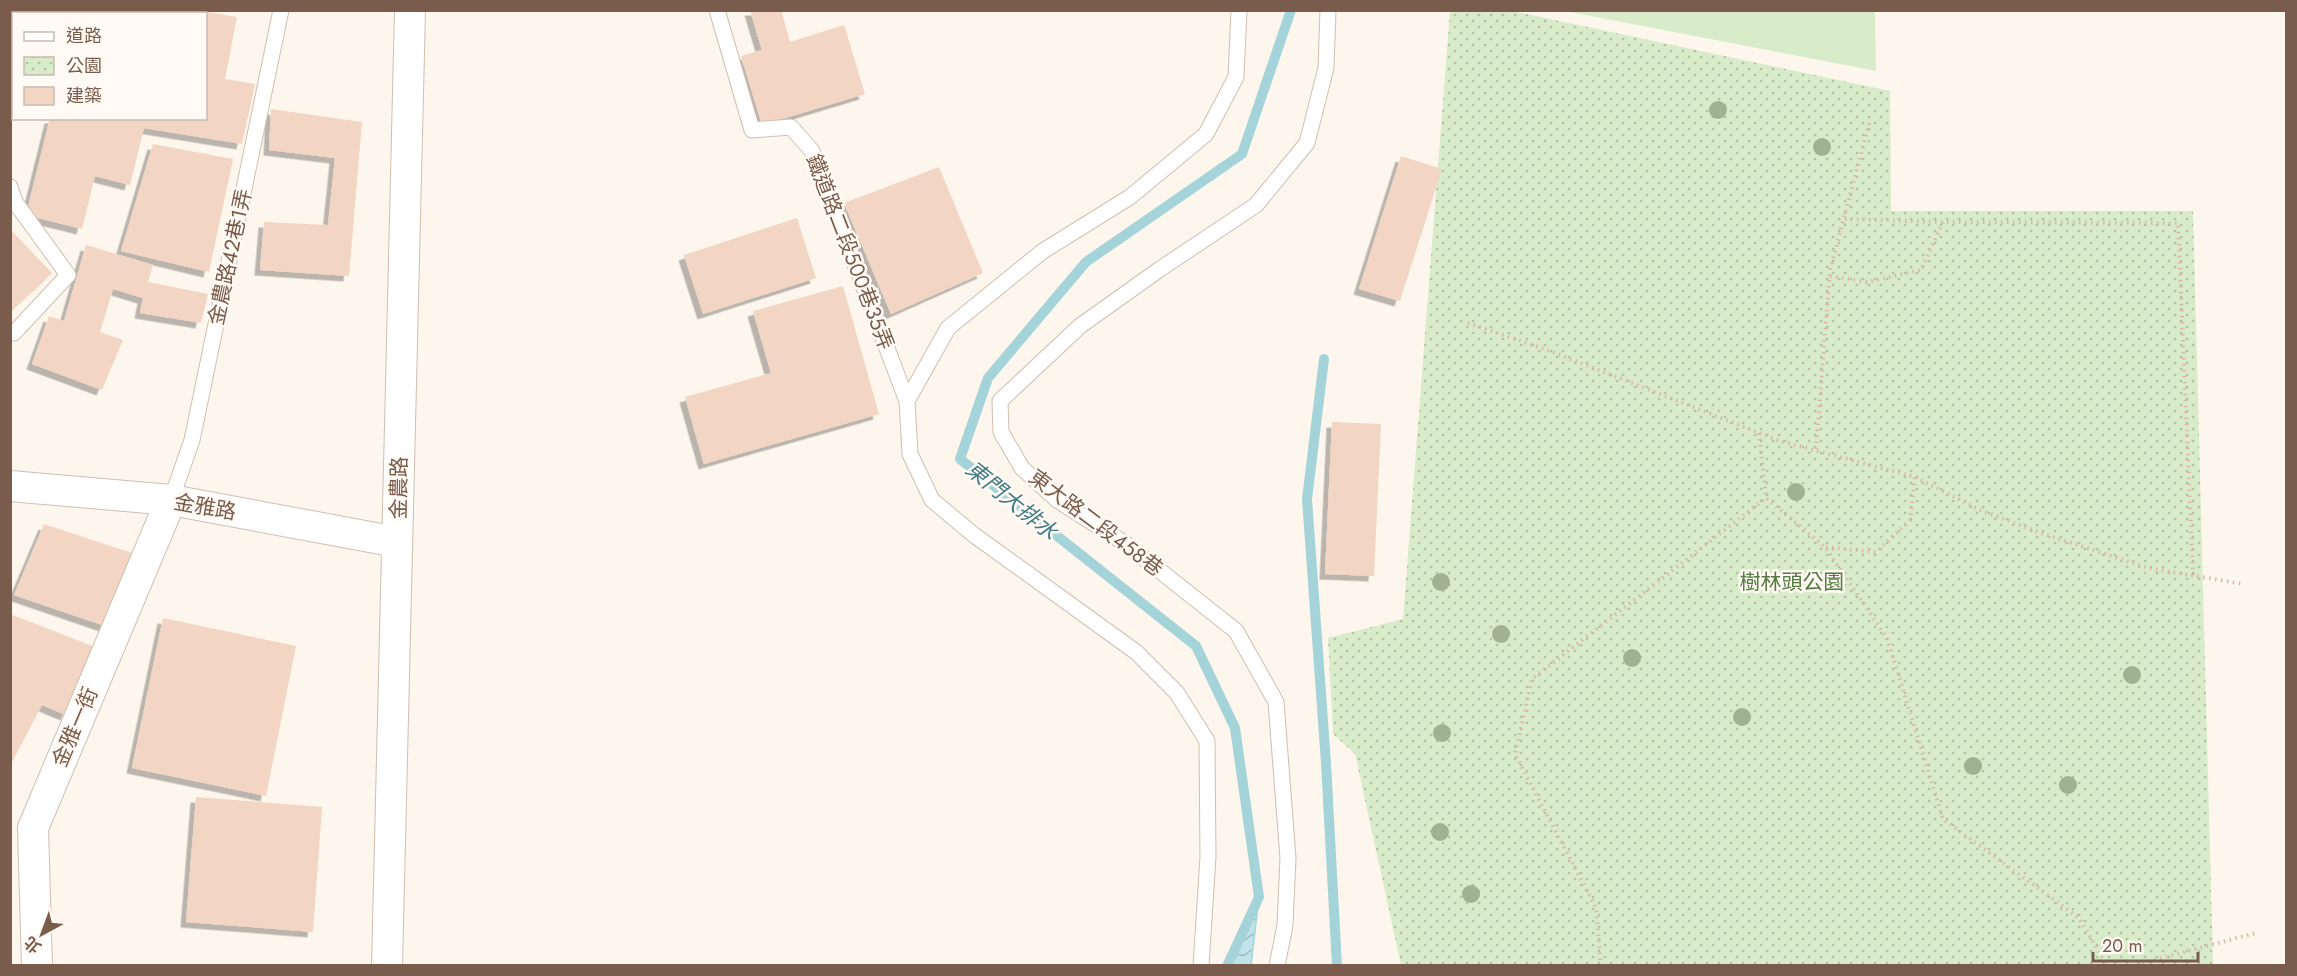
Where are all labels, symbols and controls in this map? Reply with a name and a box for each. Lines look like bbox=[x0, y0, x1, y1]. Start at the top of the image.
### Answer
legend bbox=[12, 12, 207, 120]
text: 道路 bbox=[66, 23, 102, 49]
text: 公園 bbox=[66, 53, 102, 79]
text: 建築 bbox=[66, 83, 102, 109]
street label: 鐵道路二段500巷35弄 bbox=[799, 150, 901, 354]
street label: 金農路42巷1弄 bbox=[201, 186, 259, 328]
water label: 東門大排水 bbox=[959, 453, 1066, 548]
street label: 金農路 bbox=[383, 456, 415, 520]
street label: 東大路二段458巷 bbox=[1022, 462, 1170, 584]
street label: 金雅路 bbox=[171, 487, 239, 527]
park label: 樹林頭公園 bbox=[1740, 567, 1845, 597]
street label: 金雅一街 bbox=[45, 682, 105, 772]
north arrow bbox=[12, 904, 72, 964]
scale bar bbox=[2093, 925, 2198, 963]
text: 北 bbox=[19, 931, 46, 959]
text: 20 m bbox=[2102, 933, 2142, 959]

